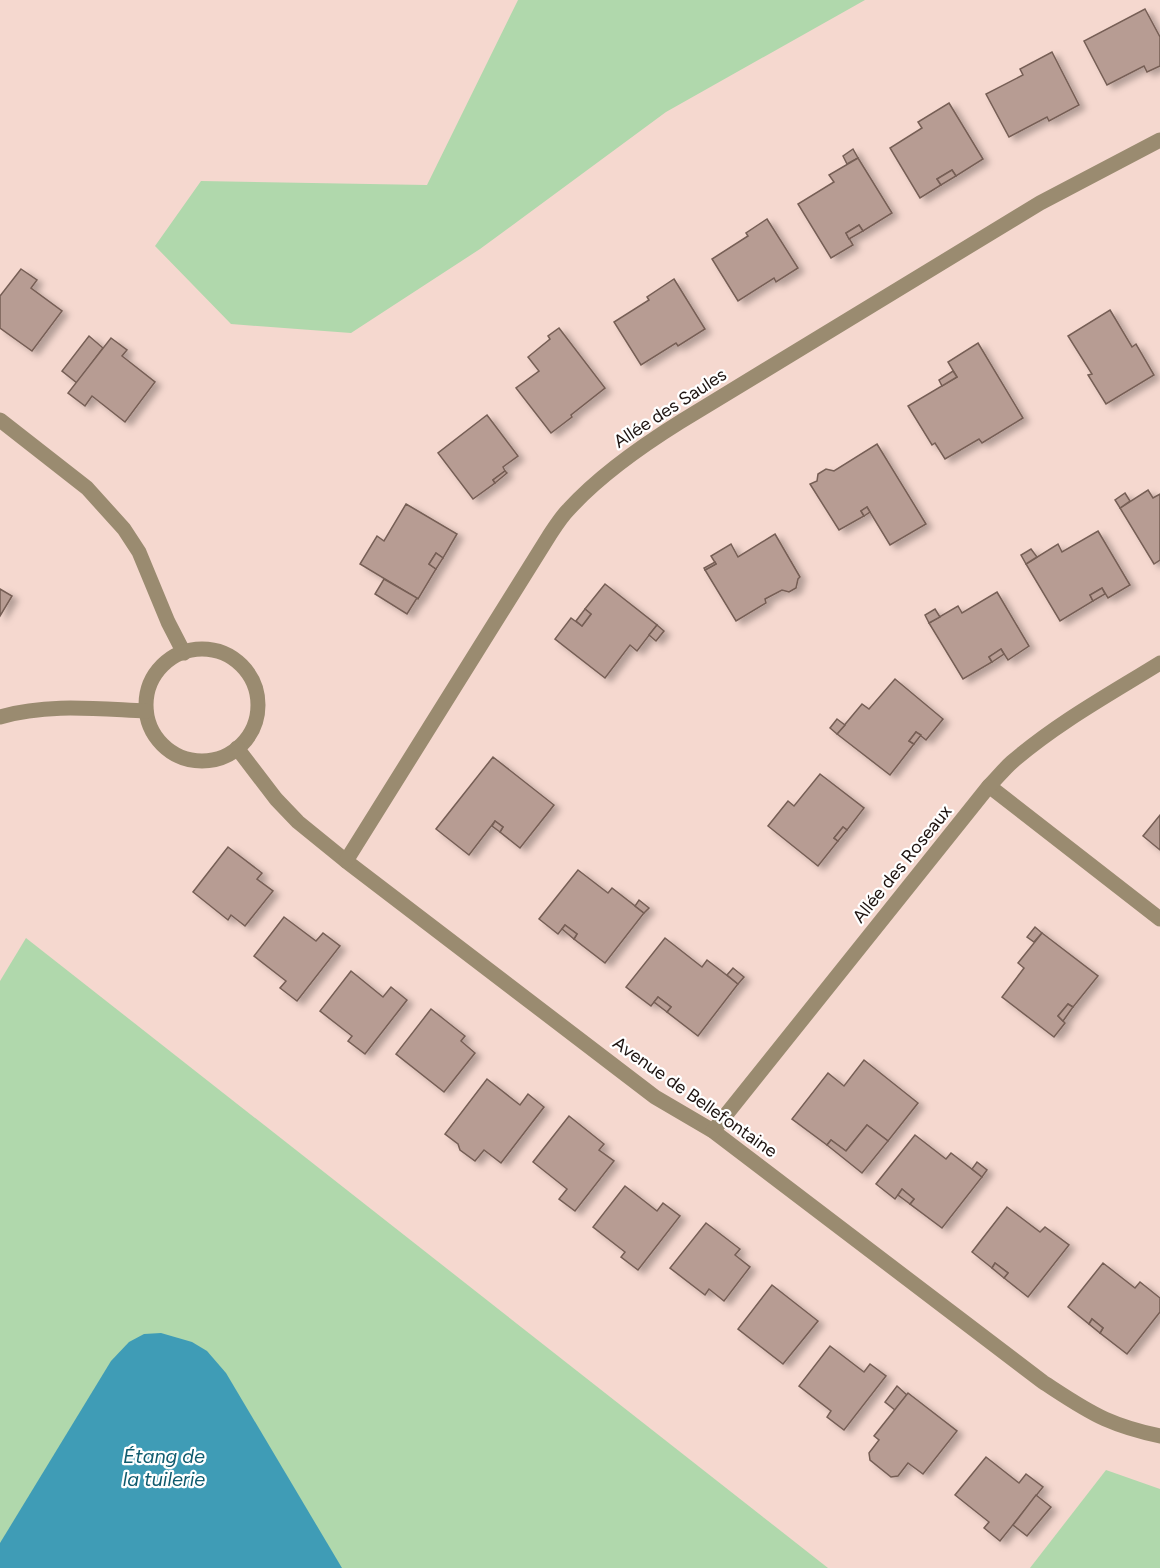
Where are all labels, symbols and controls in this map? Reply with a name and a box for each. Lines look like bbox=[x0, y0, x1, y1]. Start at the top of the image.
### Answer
street label: Allée des Saules bbox=[610, 363, 730, 453]
street label: Allée des Roseaux bbox=[848, 800, 956, 927]
street label: Avenue de Bellefontaine bbox=[609, 1032, 782, 1162]
water label: Étang de la tuilerie bbox=[123, 1444, 205, 1491]

